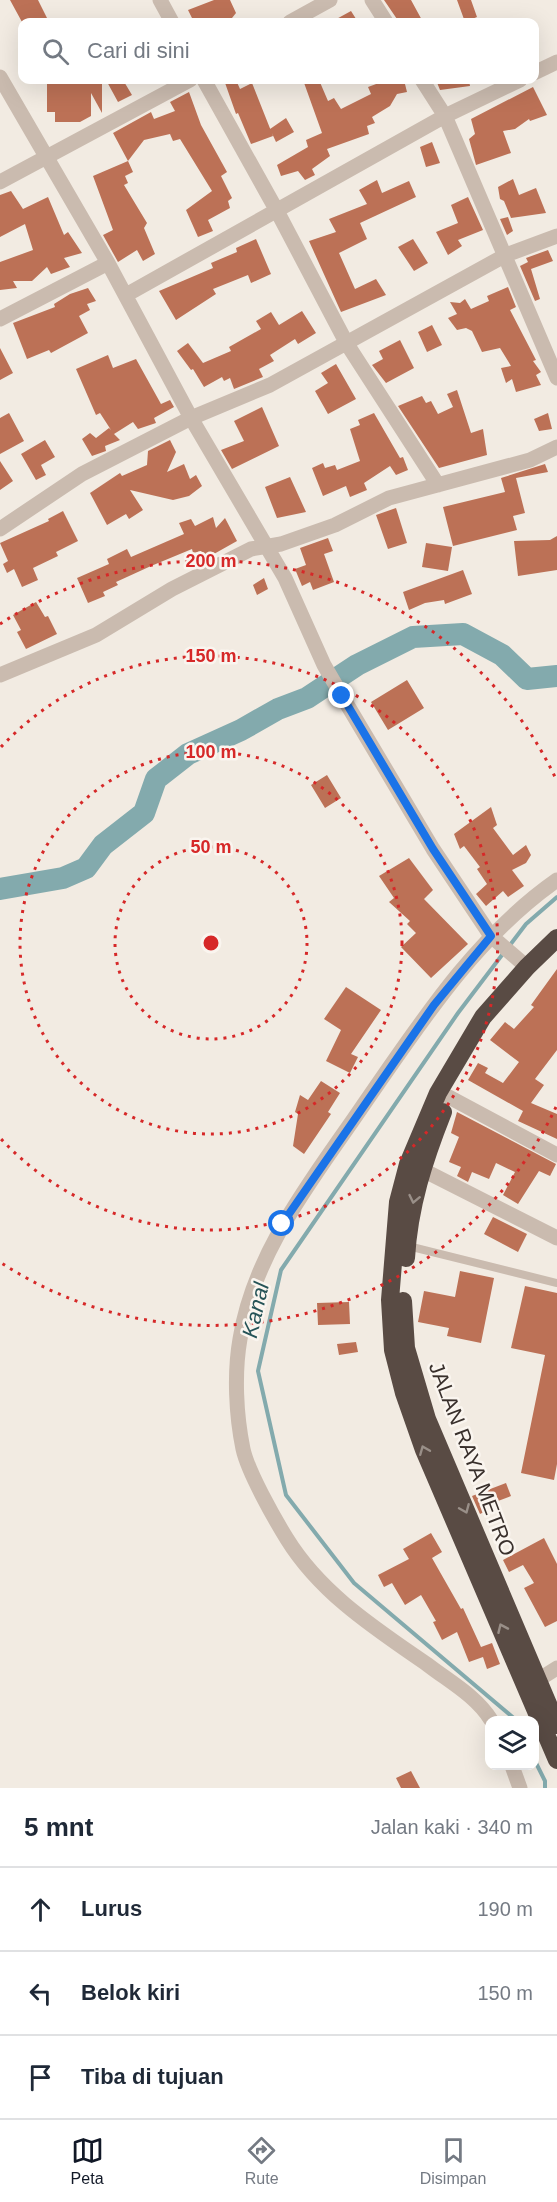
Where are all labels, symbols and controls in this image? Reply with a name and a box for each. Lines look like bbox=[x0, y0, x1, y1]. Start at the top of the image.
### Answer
search box bbox=[18, 18, 539, 84]
icon: search bbox=[39, 35, 72, 68]
text: Cari di sini bbox=[87, 38, 190, 63]
text: 200 m bbox=[185, 551, 237, 571]
text: 150 m bbox=[185, 646, 237, 666]
route end bbox=[328, 682, 354, 708]
text: 100 m bbox=[185, 742, 237, 762]
text: 50 m bbox=[190, 837, 232, 857]
centre of rings bbox=[201, 933, 221, 953]
one-way arrow bbox=[408, 1194, 421, 1204]
route start bbox=[268, 1210, 294, 1236]
water label: Kanal bbox=[237, 1279, 274, 1340]
street label: JALAN RAYA METRO bbox=[425, 1359, 520, 1559]
one-way arrow bbox=[419, 1445, 431, 1456]
one-way arrow bbox=[458, 1502, 470, 1513]
one-way arrow bbox=[497, 1624, 509, 1635]
map controls bbox=[485, 1716, 539, 1770]
button: layers bbox=[485, 1716, 539, 1770]
text: 5 mnt bbox=[24, 1812, 93, 1842]
text: Jalan kaki · 340 m bbox=[371, 1816, 533, 1838]
icon: ahead bbox=[24, 1893, 57, 1926]
text: Lurus bbox=[81, 1896, 142, 1921]
text: 190 m bbox=[477, 1898, 533, 1920]
icon: left bbox=[24, 1977, 57, 2010]
text: Belok kiri bbox=[81, 1980, 180, 2005]
text: 150 m bbox=[477, 1982, 533, 2004]
icon: arrive bbox=[24, 2061, 57, 2094]
text: Tiba di tujuan bbox=[81, 2064, 224, 2089]
tab: Peta bbox=[71, 2134, 104, 2188]
tab: Rute bbox=[245, 2134, 279, 2188]
tab: Disimpan bbox=[420, 2134, 486, 2188]

